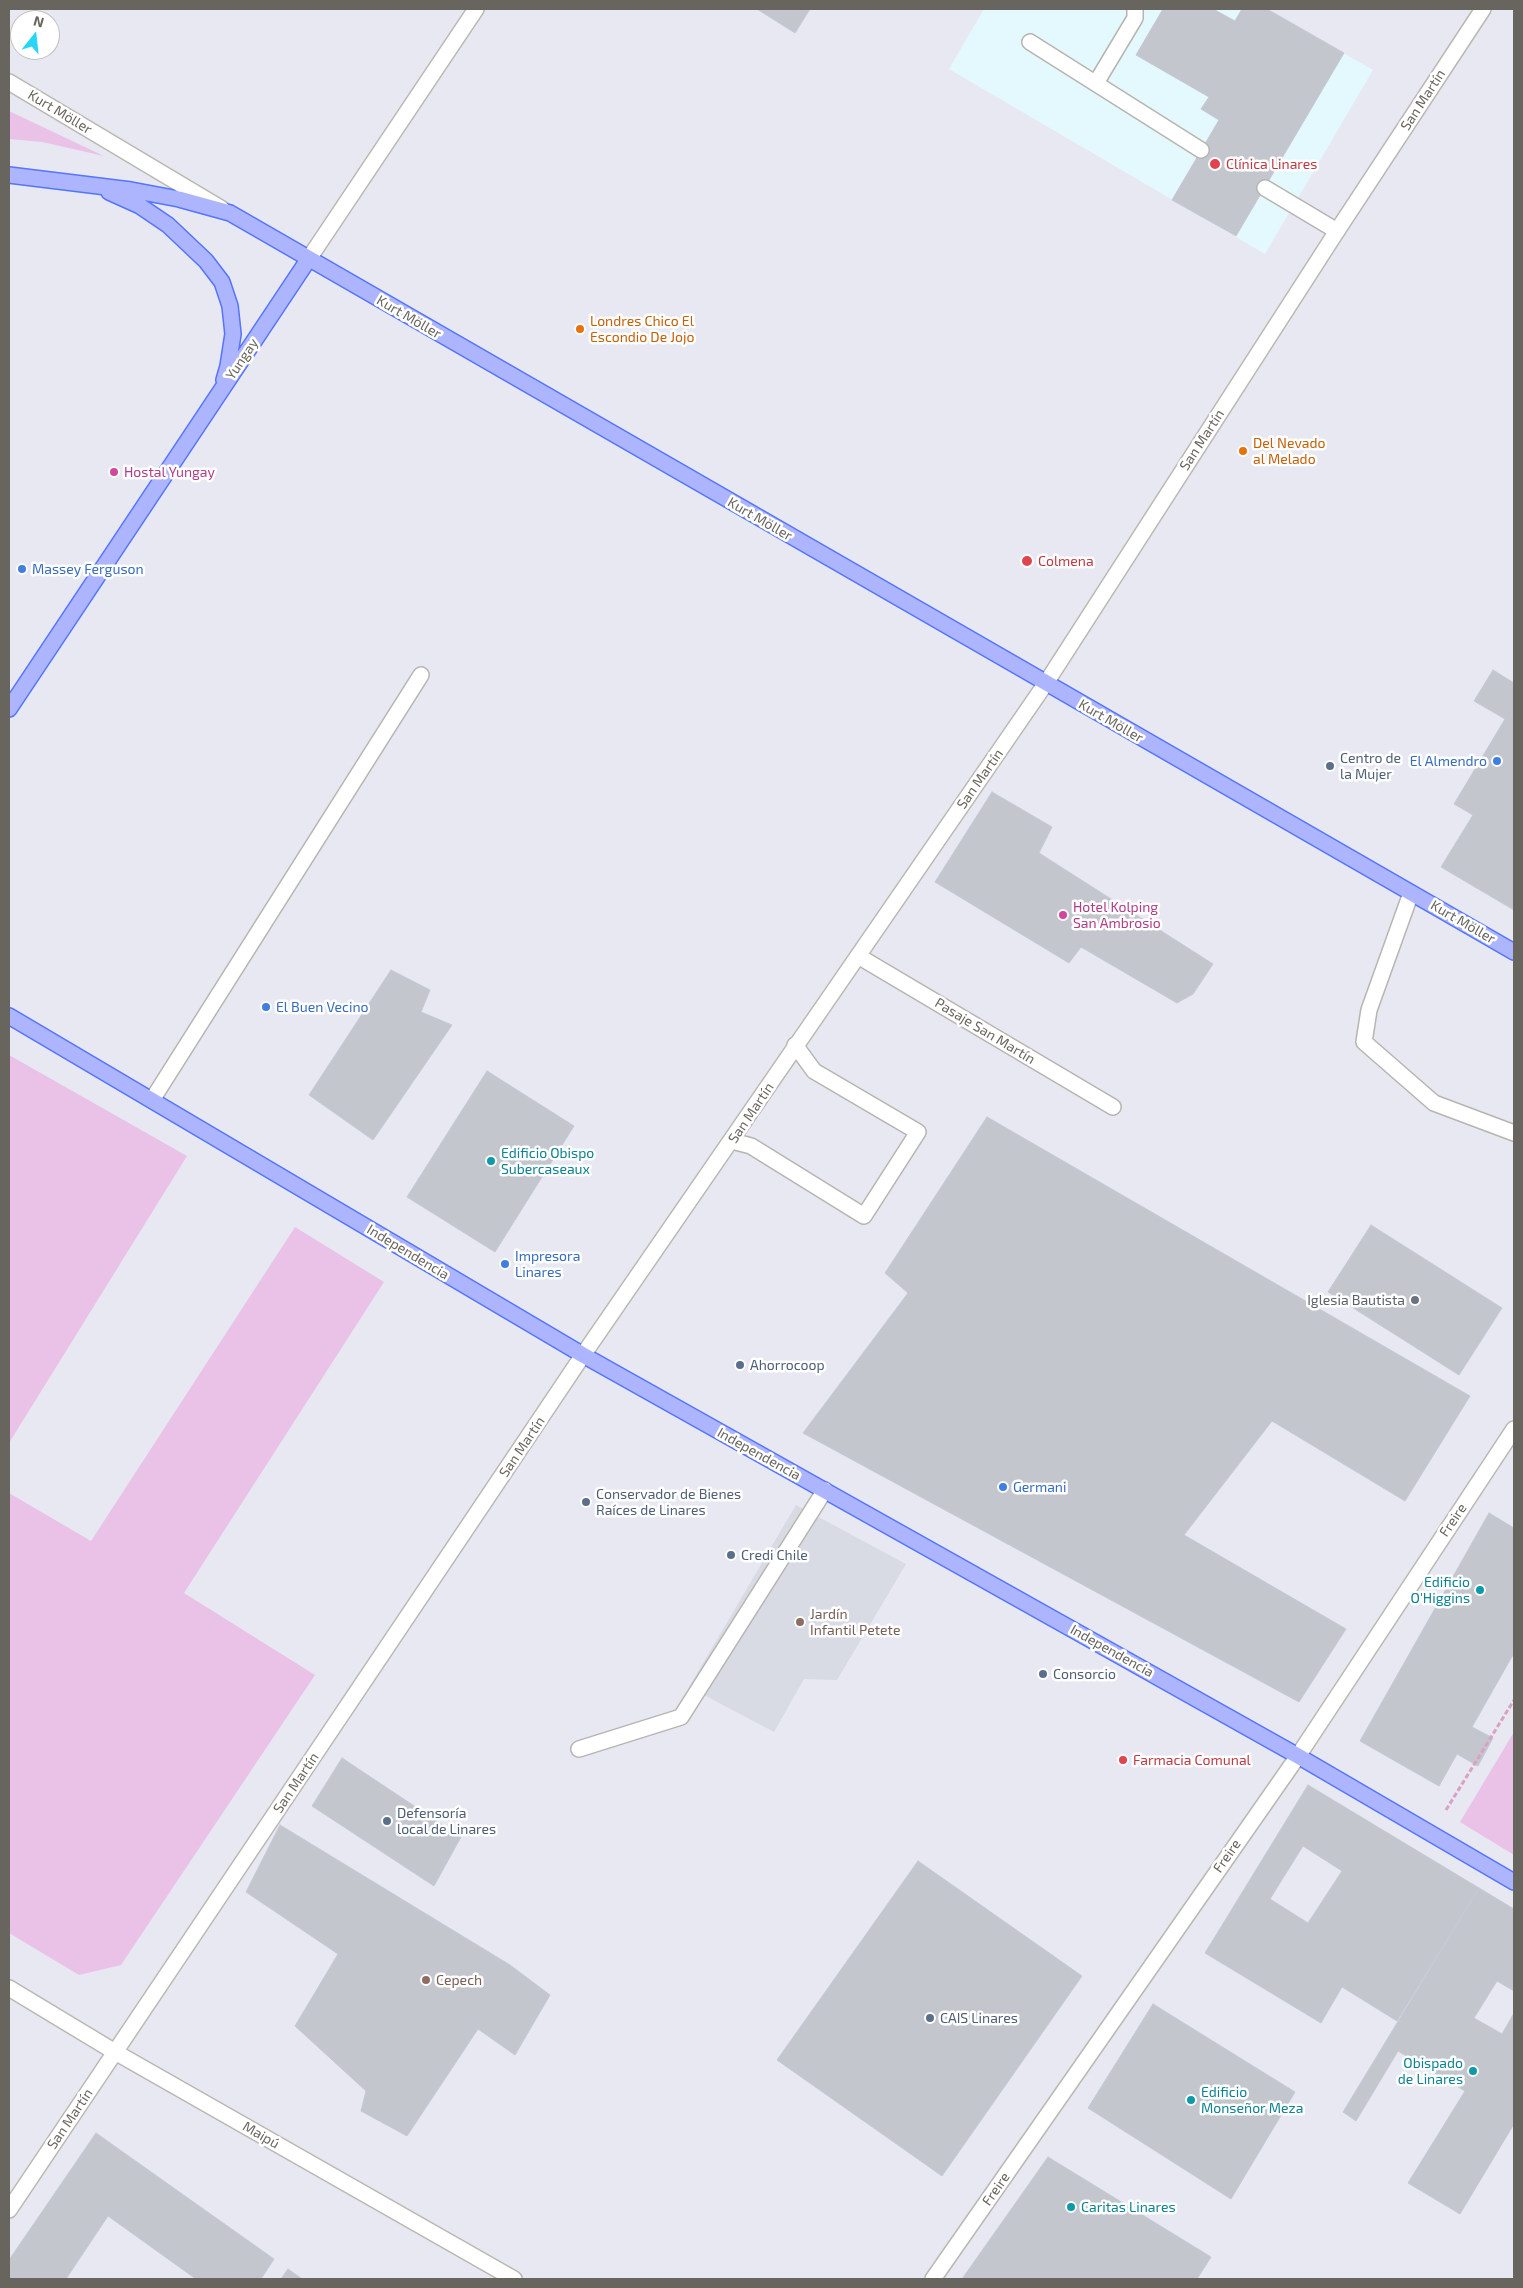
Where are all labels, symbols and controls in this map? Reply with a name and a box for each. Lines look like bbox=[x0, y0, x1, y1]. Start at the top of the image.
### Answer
north arrow bbox=[10, 10, 60, 60]
text: N bbox=[32, 11, 46, 31]
street label: San Martín bbox=[1397, 66, 1449, 134]
street label: Kurt Möller bbox=[25, 86, 95, 138]
place label: Clínica Linares bbox=[1226, 156, 1317, 172]
marker: Clínica Linares bbox=[1208, 157, 1222, 171]
street label: Kurt Möller bbox=[374, 292, 444, 342]
place label: Londres Chico El Escondio De Jojo bbox=[590, 313, 694, 346]
marker: Londres Chico El Escondio De Jojo bbox=[574, 323, 586, 335]
street label: Yungay bbox=[222, 335, 262, 383]
street label: San Martín bbox=[1176, 406, 1228, 474]
place label: Del Nevado al Melado bbox=[1253, 435, 1325, 468]
marker: Del Nevado al Melado bbox=[1237, 445, 1249, 457]
place label: Hostal Yungay bbox=[124, 464, 215, 480]
marker: Hostal Yungay bbox=[108, 466, 120, 478]
street label: Kurt Möller bbox=[725, 494, 795, 544]
place label: Colmena bbox=[1038, 553, 1094, 569]
marker: Colmena bbox=[1020, 554, 1034, 568]
place label: Massey Ferguson bbox=[32, 561, 144, 577]
marker: Massey Ferguson bbox=[16, 563, 28, 575]
street label: Kurt Möller bbox=[1076, 696, 1146, 746]
street label: San Martín bbox=[953, 746, 1007, 812]
place label: Centro de la Mujer bbox=[1340, 750, 1401, 782]
place label: El Almendro bbox=[1410, 753, 1487, 769]
marker: El Almendro bbox=[1491, 755, 1503, 767]
marker: Centro de la Mujer bbox=[1324, 760, 1336, 772]
street label: Kurt Möller bbox=[1428, 897, 1498, 947]
place label: Hotel Kolping San Ambrosio bbox=[1073, 899, 1161, 932]
marker: Hotel Kolping San Ambrosio bbox=[1057, 909, 1069, 921]
street label: Pasaje San Martín bbox=[932, 994, 1038, 1068]
place label: El Buen Vecino bbox=[276, 999, 368, 1015]
marker: El Buen Vecino bbox=[260, 1001, 272, 1013]
street label: San Martín bbox=[725, 1080, 777, 1146]
place label: Edificio Obispo Subercaseaux bbox=[501, 1145, 594, 1178]
marker: Edificio Obispo Subercaseaux bbox=[485, 1155, 497, 1167]
street label: Independencia bbox=[364, 1221, 452, 1283]
place label: Impresora Linares bbox=[515, 1248, 580, 1280]
marker: Impresora Linares bbox=[499, 1258, 511, 1270]
place label: Iglesia Bautista bbox=[1307, 1292, 1405, 1308]
marker: Iglesia Bautista bbox=[1409, 1294, 1421, 1306]
place label: Ahorrocoop bbox=[750, 1357, 825, 1373]
marker: Ahorrocoop bbox=[734, 1359, 746, 1371]
street label: San Martín bbox=[496, 1414, 548, 1480]
street label: Independencia bbox=[714, 1424, 804, 1484]
place label: Germani bbox=[1013, 1479, 1066, 1495]
marker: Germani bbox=[997, 1481, 1009, 1493]
place label: Conservador de Bienes Raíces de Linares bbox=[596, 1486, 741, 1518]
marker: Conservador de Bienes Raíces de Linares bbox=[580, 1496, 592, 1508]
street label: Freire bbox=[1436, 1500, 1470, 1540]
place label: Credi Chile bbox=[741, 1547, 808, 1563]
marker: Credi Chile bbox=[725, 1549, 737, 1561]
place label: Edificio O'Higgins bbox=[1411, 1574, 1470, 1606]
marker: Edificio O'Higgins bbox=[1474, 1584, 1486, 1596]
place label: Jardín Infantil Petete bbox=[810, 1606, 900, 1638]
marker: Jardín Infantil Petete bbox=[794, 1616, 806, 1628]
street label: Independencia bbox=[1067, 1621, 1157, 1681]
place label: Consorcio bbox=[1053, 1666, 1116, 1682]
marker: Consorcio bbox=[1037, 1668, 1049, 1680]
street label: San Martín bbox=[270, 1750, 322, 1816]
place label: Farmacia Comunal bbox=[1133, 1752, 1251, 1768]
marker: Farmacia Comunal bbox=[1117, 1754, 1129, 1766]
place label: Defensoría local de Linares bbox=[397, 1805, 496, 1838]
marker: Defensoría local de Linares bbox=[381, 1815, 393, 1827]
street label: Freire bbox=[1210, 1836, 1244, 1876]
place label: Cepech bbox=[436, 1972, 482, 1988]
marker: Cepech bbox=[420, 1974, 432, 1986]
place label: CAIS Linares bbox=[940, 2010, 1018, 2026]
marker: CAIS Linares bbox=[924, 2012, 936, 2024]
place label: Obispado de Linares bbox=[1398, 2055, 1463, 2088]
marker: Obispado de Linares bbox=[1467, 2065, 1479, 2077]
place label: Edificio Monseñor Meza bbox=[1201, 2084, 1303, 2116]
street label: San Martín bbox=[44, 2086, 96, 2152]
marker: Edificio Monseñor Meza bbox=[1185, 2094, 1197, 2106]
street label: Maipú bbox=[240, 2118, 282, 2152]
street label: Freire bbox=[979, 2169, 1013, 2209]
place label: Caritas Linares bbox=[1081, 2199, 1176, 2215]
marker: Caritas Linares bbox=[1065, 2201, 1077, 2213]

